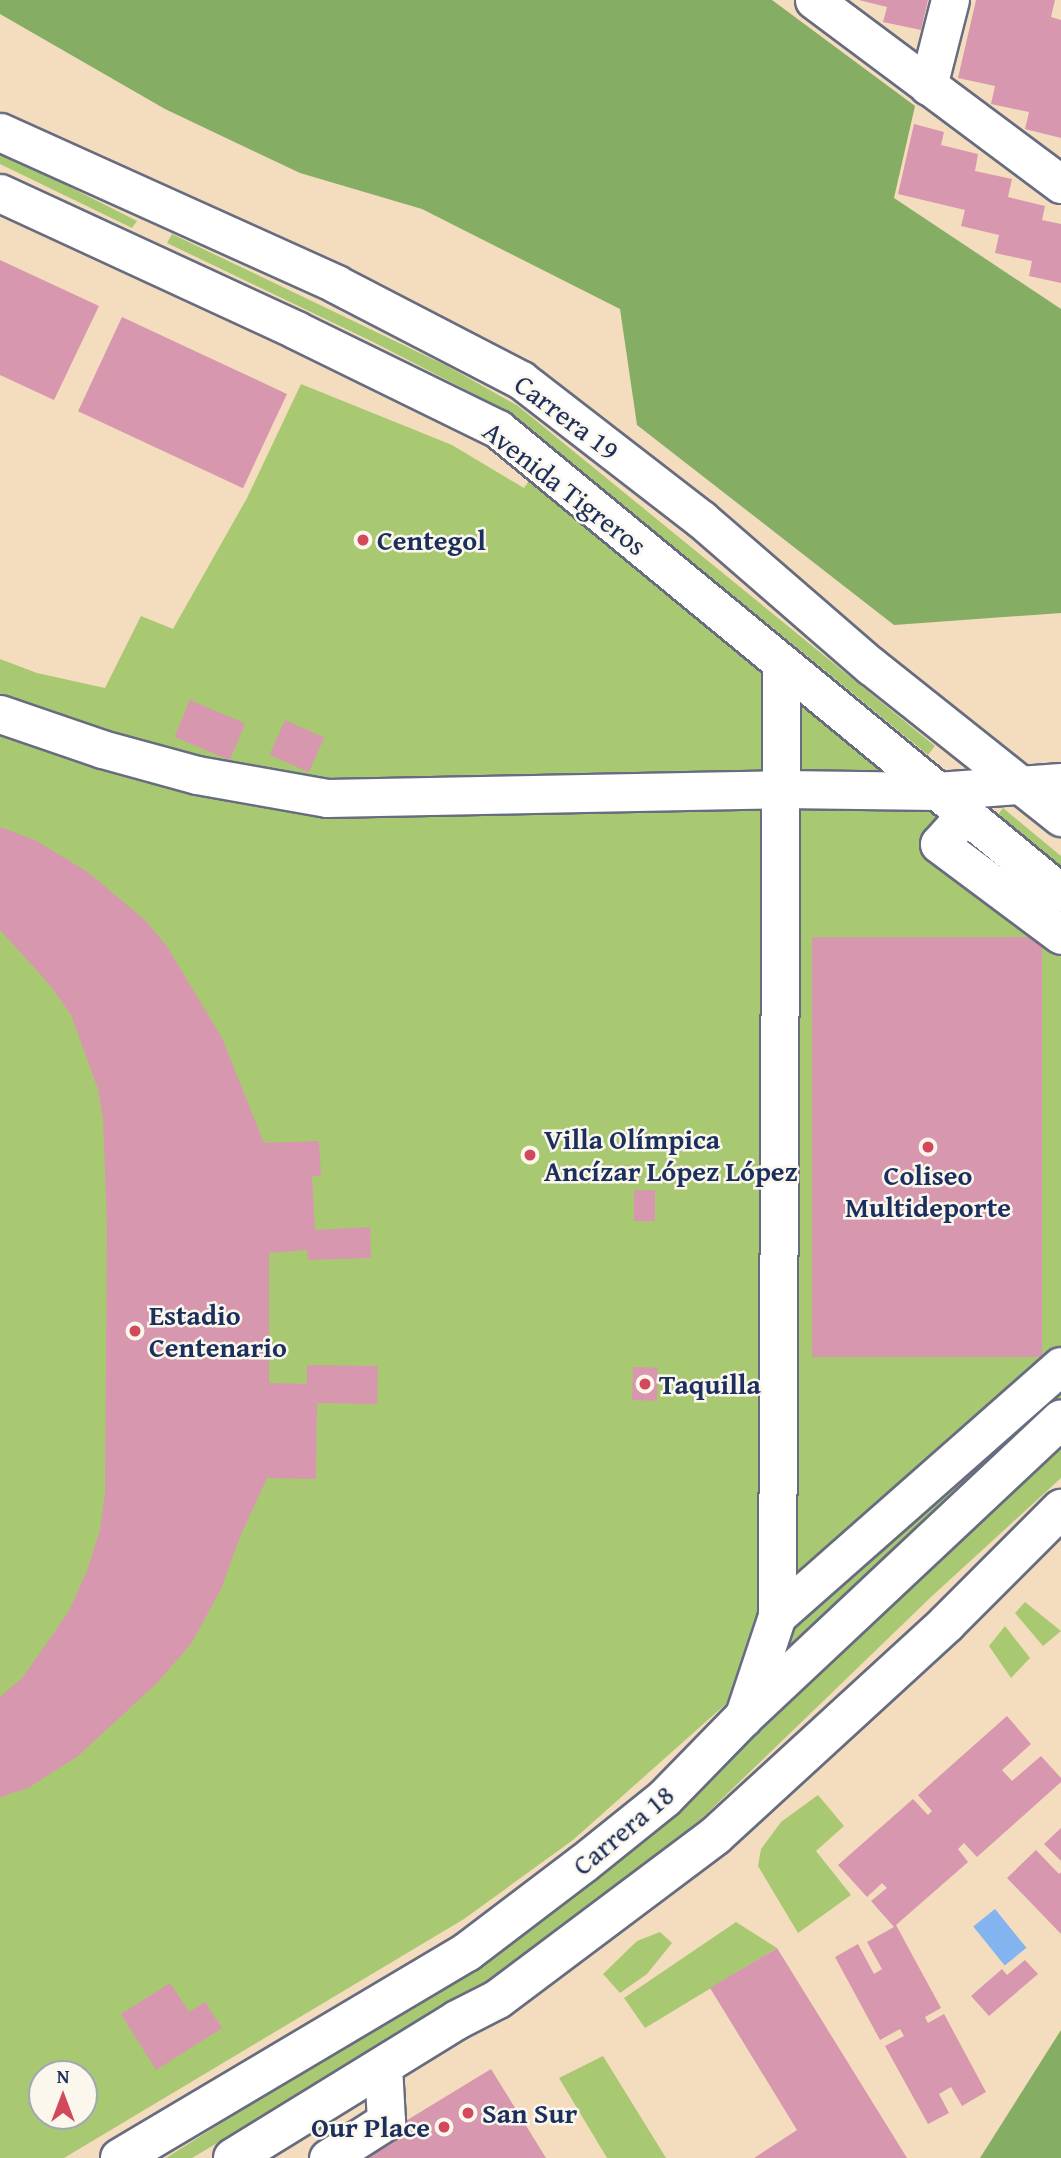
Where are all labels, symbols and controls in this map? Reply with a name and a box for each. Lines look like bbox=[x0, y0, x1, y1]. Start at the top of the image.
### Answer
street label: Carrera 19 bbox=[508, 367, 626, 467]
street label: Avenida Tigreros bbox=[477, 414, 653, 562]
place label: Centegol bbox=[377, 523, 486, 557]
marker: Centegol bbox=[355, 532, 371, 548]
place label: Villa Olímpica Ancízar López López bbox=[544, 1122, 798, 1188]
marker: Coliseo Multideporte bbox=[920, 1139, 936, 1155]
marker: Villa Olímpica Ancízar López López bbox=[522, 1147, 538, 1163]
place label: Coliseo Multideporte bbox=[845, 1158, 1011, 1224]
place label: Estadio Centenario bbox=[149, 1298, 287, 1364]
marker: Estadio Centenario bbox=[127, 1323, 143, 1339]
place label: Taquilla bbox=[659, 1367, 761, 1401]
marker: Taquilla bbox=[637, 1376, 653, 1392]
street label: Carrera 18 bbox=[566, 1778, 680, 1882]
north arrow bbox=[28, 2060, 98, 2130]
text: N bbox=[57, 2062, 69, 2090]
place label: San Sur bbox=[482, 2096, 577, 2130]
marker: San Sur bbox=[460, 2105, 476, 2121]
place label: Our Place bbox=[311, 2110, 430, 2144]
marker: Our Place bbox=[436, 2119, 452, 2135]

